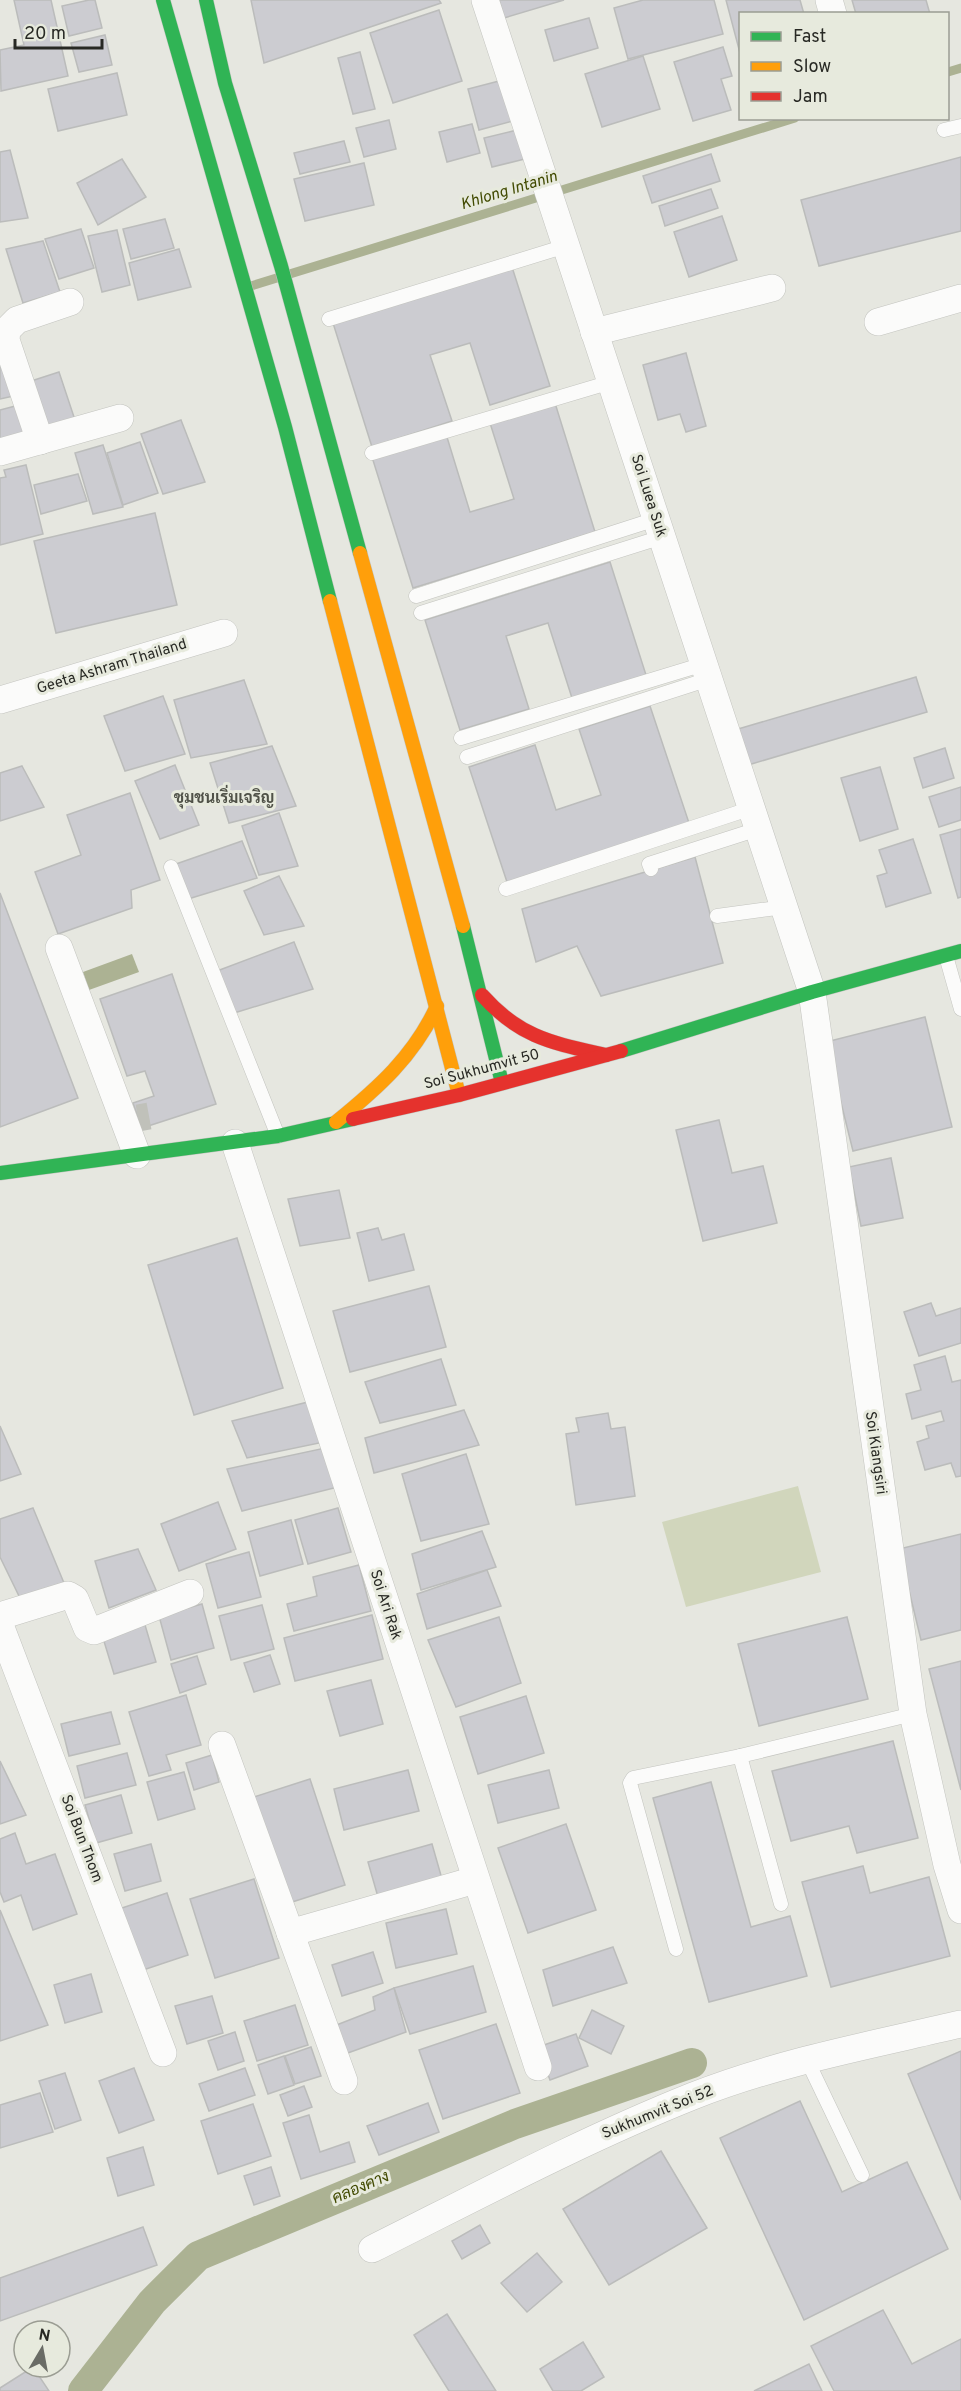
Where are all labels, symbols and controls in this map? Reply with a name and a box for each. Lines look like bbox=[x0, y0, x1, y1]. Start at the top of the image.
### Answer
scale bar bbox=[15, 12, 102, 50]
legend bbox=[739, 12, 949, 120]
text: 20 m bbox=[24, 23, 66, 46]
text: Fast bbox=[793, 26, 826, 49]
text: Slow bbox=[793, 56, 831, 79]
text: Jam bbox=[793, 86, 828, 109]
water label: Khlong Intanin bbox=[458, 167, 560, 215]
street label: Soi Luea Suk bbox=[626, 452, 670, 540]
street label: Geeta Ashram Thailand bbox=[35, 635, 189, 699]
district label: ชุมชนเริ่มเจริญ bbox=[174, 784, 274, 809]
street label: Soi Sukhumvit 50 bbox=[422, 1045, 542, 1095]
street label: Soi Kiangsiri bbox=[860, 1410, 890, 1496]
street label: Soi Ari Rak bbox=[365, 1567, 405, 1643]
street label: Soi Bun Thom bbox=[56, 1792, 106, 1886]
street label: Sukhumvit Soi 52 bbox=[599, 2082, 717, 2144]
water label: คลองคาง bbox=[329, 2167, 393, 2209]
north arrow bbox=[12, 2319, 72, 2379]
text: N bbox=[37, 2325, 52, 2347]

